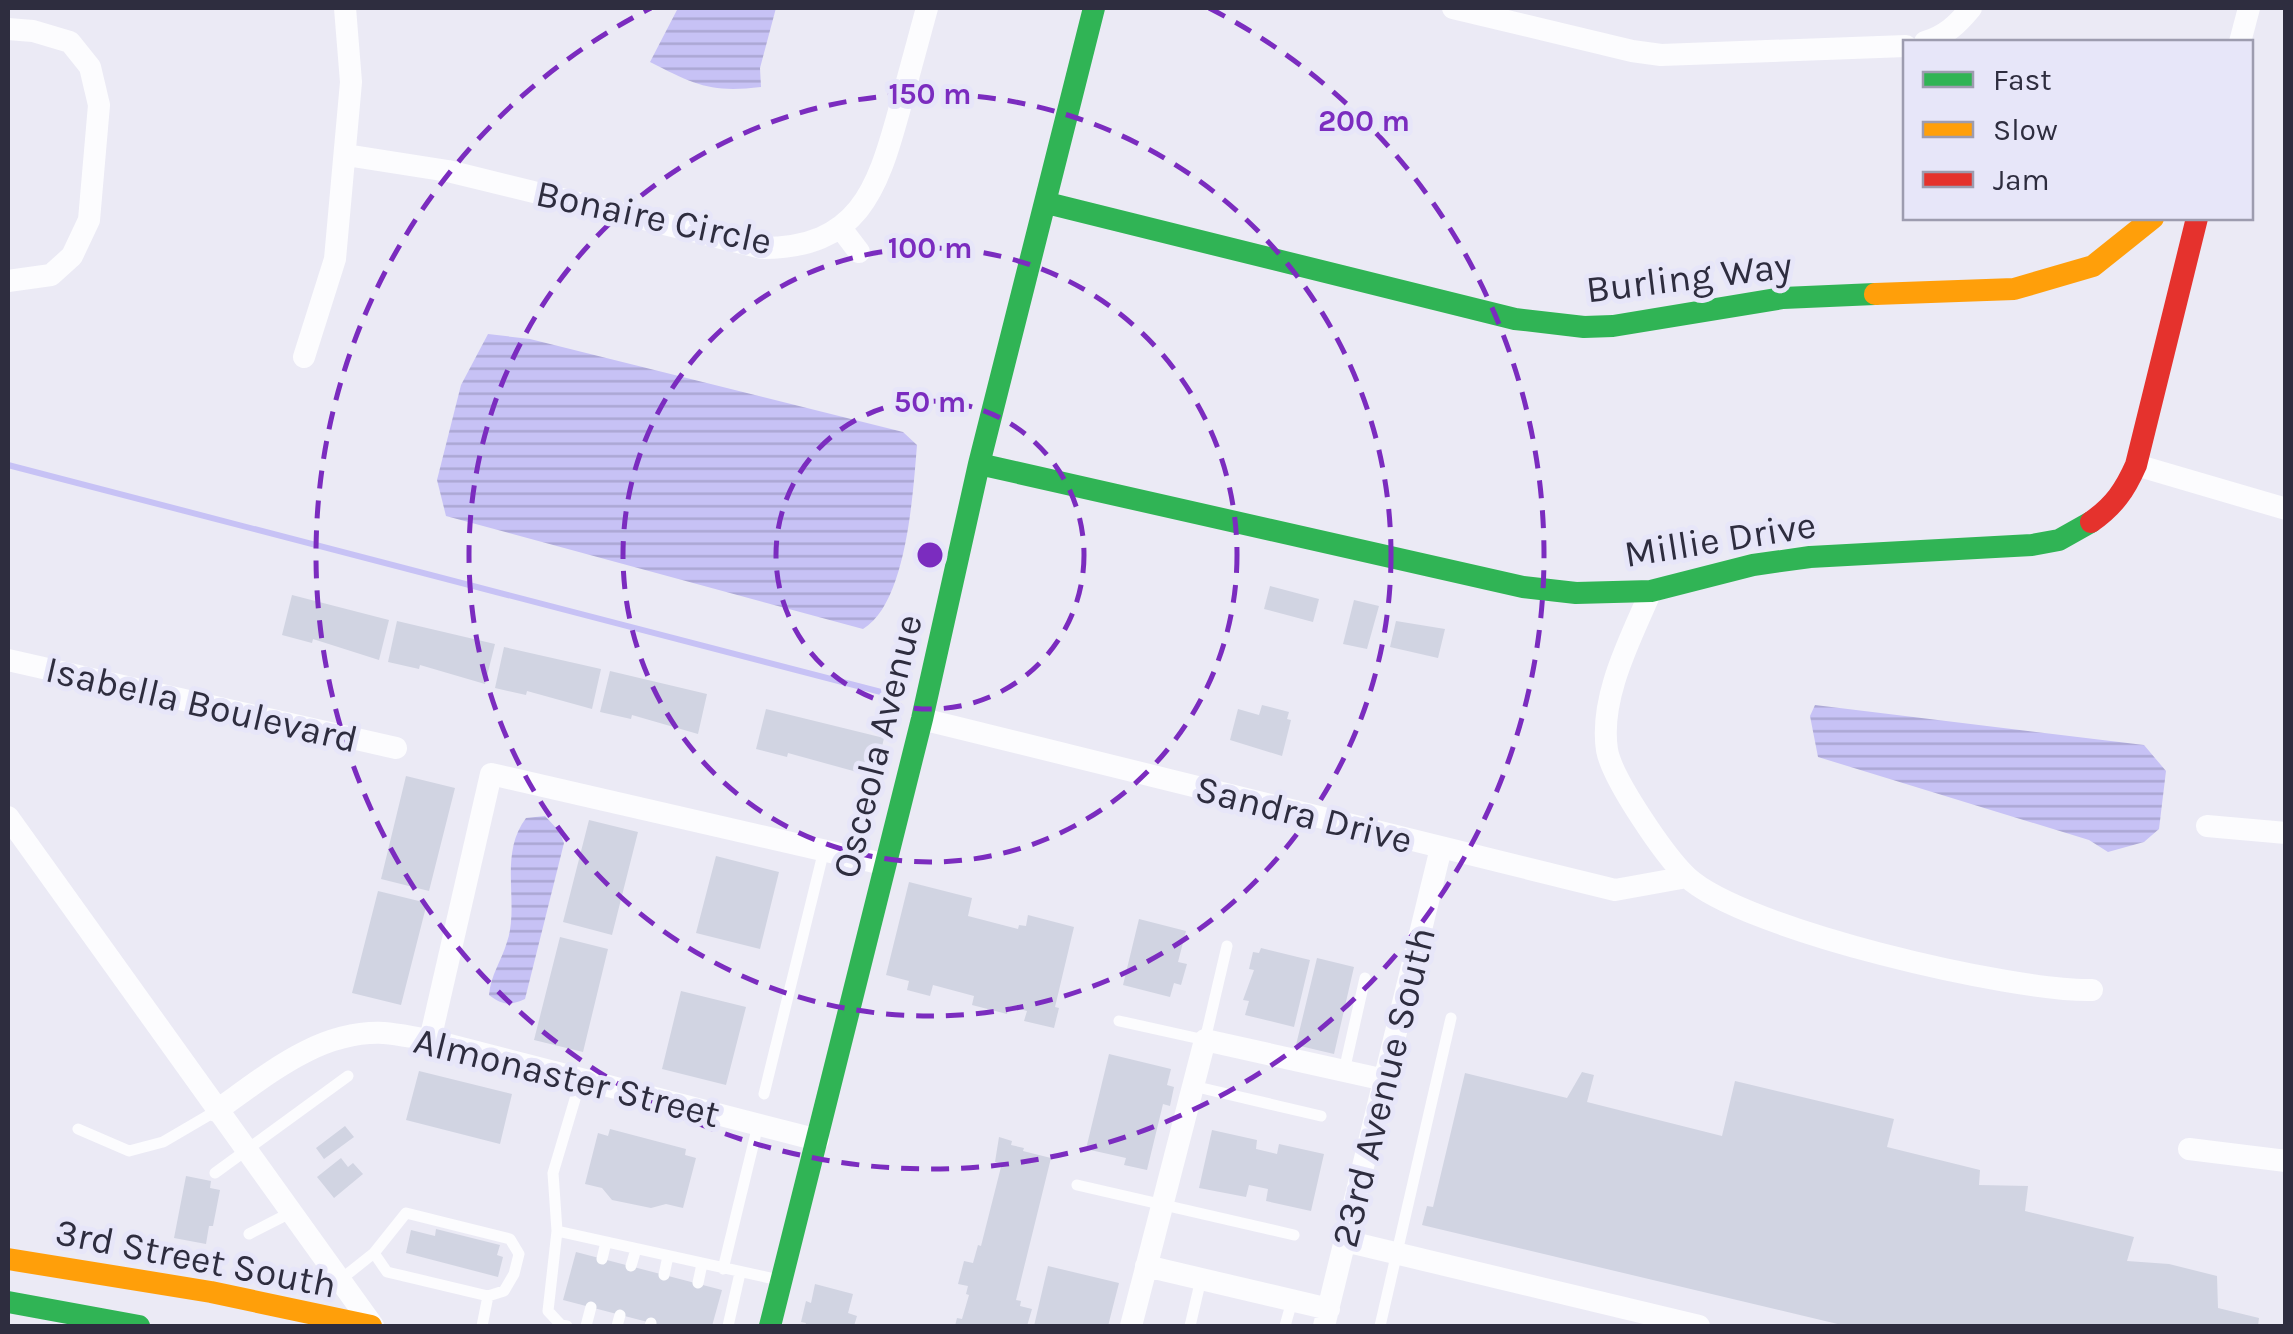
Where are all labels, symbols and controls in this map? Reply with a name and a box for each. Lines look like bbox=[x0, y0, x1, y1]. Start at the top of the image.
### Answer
legend bbox=[1903, 40, 2253, 220]
text: Fast bbox=[1993, 62, 2052, 98]
text: 150 m bbox=[888, 76, 972, 112]
text: 200 m bbox=[1318, 103, 1410, 139]
text: Slow bbox=[1993, 112, 2058, 148]
text: Jam bbox=[1993, 162, 2050, 198]
street label: Bonaire Circle bbox=[532, 171, 776, 264]
text: 100 m bbox=[888, 230, 972, 266]
street label: Burling Way bbox=[1584, 243, 1795, 312]
text: 50 m bbox=[894, 384, 966, 420]
street label: Millie Drive bbox=[1621, 502, 1819, 577]
centre of rings bbox=[912, 537, 948, 573]
street label: Osceola Avenue bbox=[823, 610, 932, 883]
street label: Isabella Boulevard bbox=[42, 647, 362, 762]
street label: Sandra Drive bbox=[1191, 766, 1417, 863]
street label: 23rd Avenue South bbox=[1322, 923, 1445, 1252]
street label: Almonaster Street bbox=[409, 1018, 724, 1137]
street label: 3rd Street South bbox=[52, 1209, 340, 1308]

